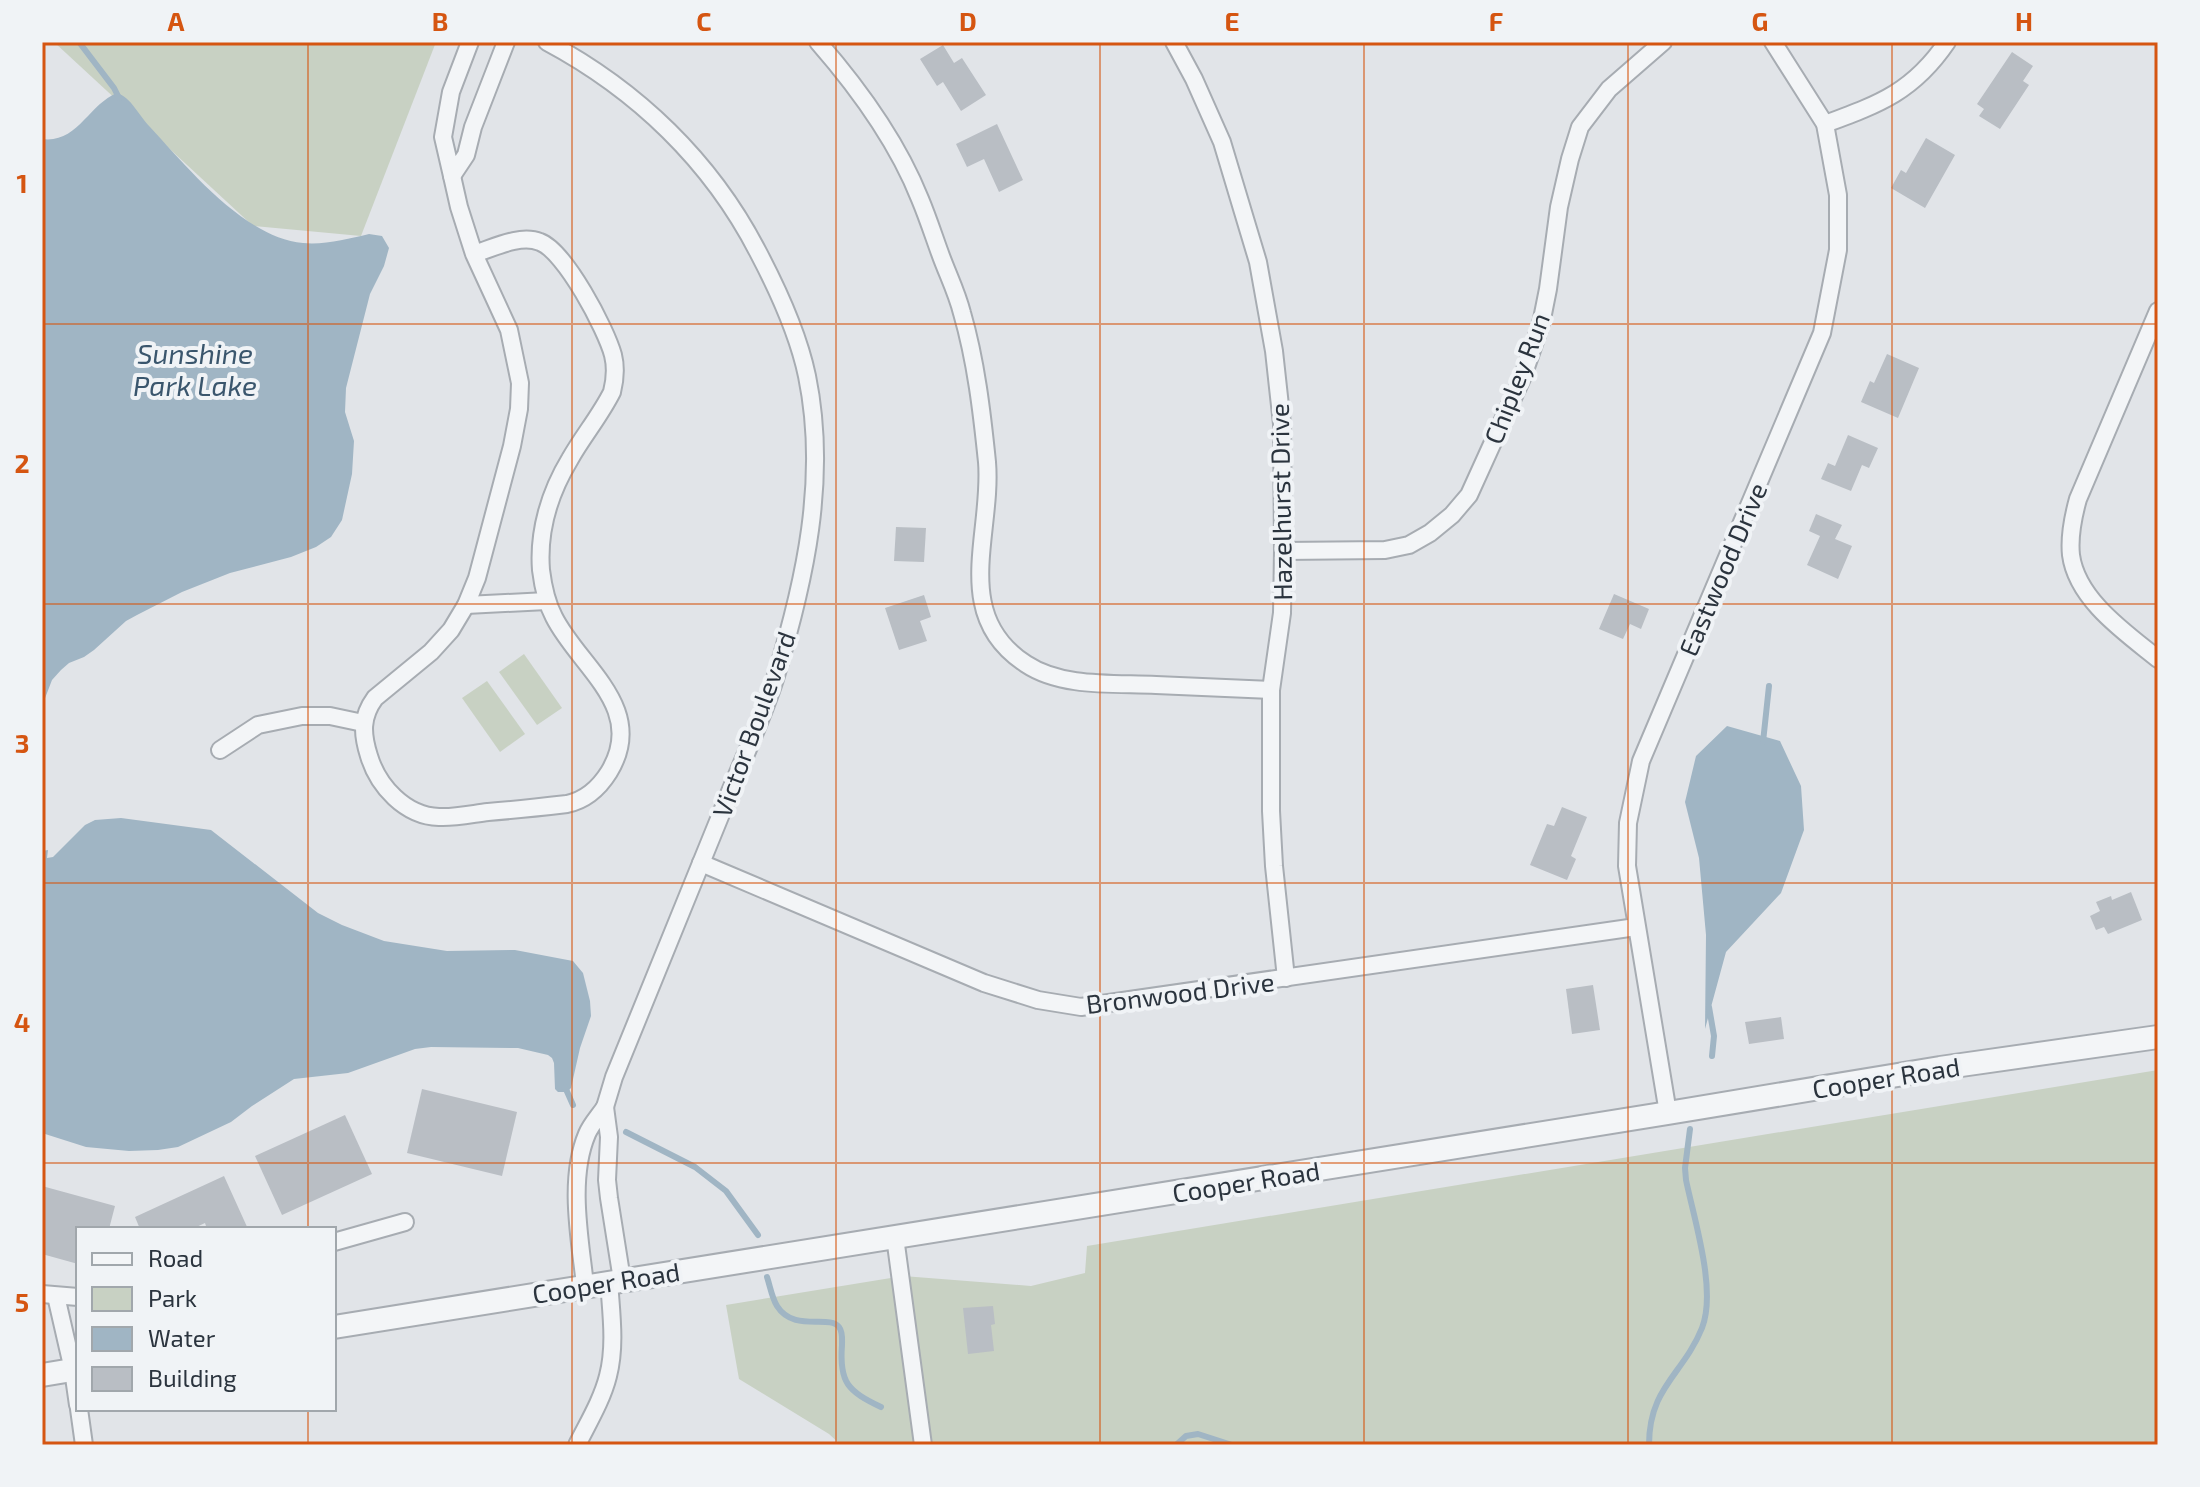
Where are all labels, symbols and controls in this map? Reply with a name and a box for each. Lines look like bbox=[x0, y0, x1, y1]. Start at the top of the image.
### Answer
text: A bbox=[168, 5, 185, 36]
text: B bbox=[432, 5, 448, 36]
text: C bbox=[696, 5, 712, 36]
text: D bbox=[959, 5, 977, 36]
text: E bbox=[1224, 5, 1240, 36]
text: F bbox=[1489, 5, 1503, 36]
text: G bbox=[1752, 5, 1768, 36]
text: H bbox=[2015, 5, 2033, 36]
text: 1 bbox=[16, 167, 28, 198]
street label: Chipley Run bbox=[1477, 308, 1555, 448]
water label: Sunshine Park Lake bbox=[133, 336, 257, 402]
street label: Hazelhurst Drive bbox=[1263, 403, 1297, 601]
text: 2 bbox=[14, 447, 30, 478]
street label: Eastwood Drive bbox=[1672, 478, 1772, 660]
street label: Victor Boulevard bbox=[705, 627, 801, 821]
text: 3 bbox=[15, 727, 29, 758]
street label: Bronwood Drive bbox=[1084, 965, 1276, 1019]
text: 4 bbox=[14, 1006, 30, 1037]
street label: Cooper Road bbox=[1810, 1050, 1962, 1104]
street label: Cooper Road bbox=[1170, 1154, 1322, 1208]
legend bbox=[76, 1227, 336, 1411]
text: Road bbox=[148, 1243, 203, 1272]
street label: Cooper Road bbox=[530, 1255, 682, 1309]
text: Park bbox=[148, 1283, 197, 1312]
text: 5 bbox=[15, 1286, 29, 1317]
text: Water bbox=[148, 1323, 216, 1352]
text: Building bbox=[148, 1363, 237, 1392]

